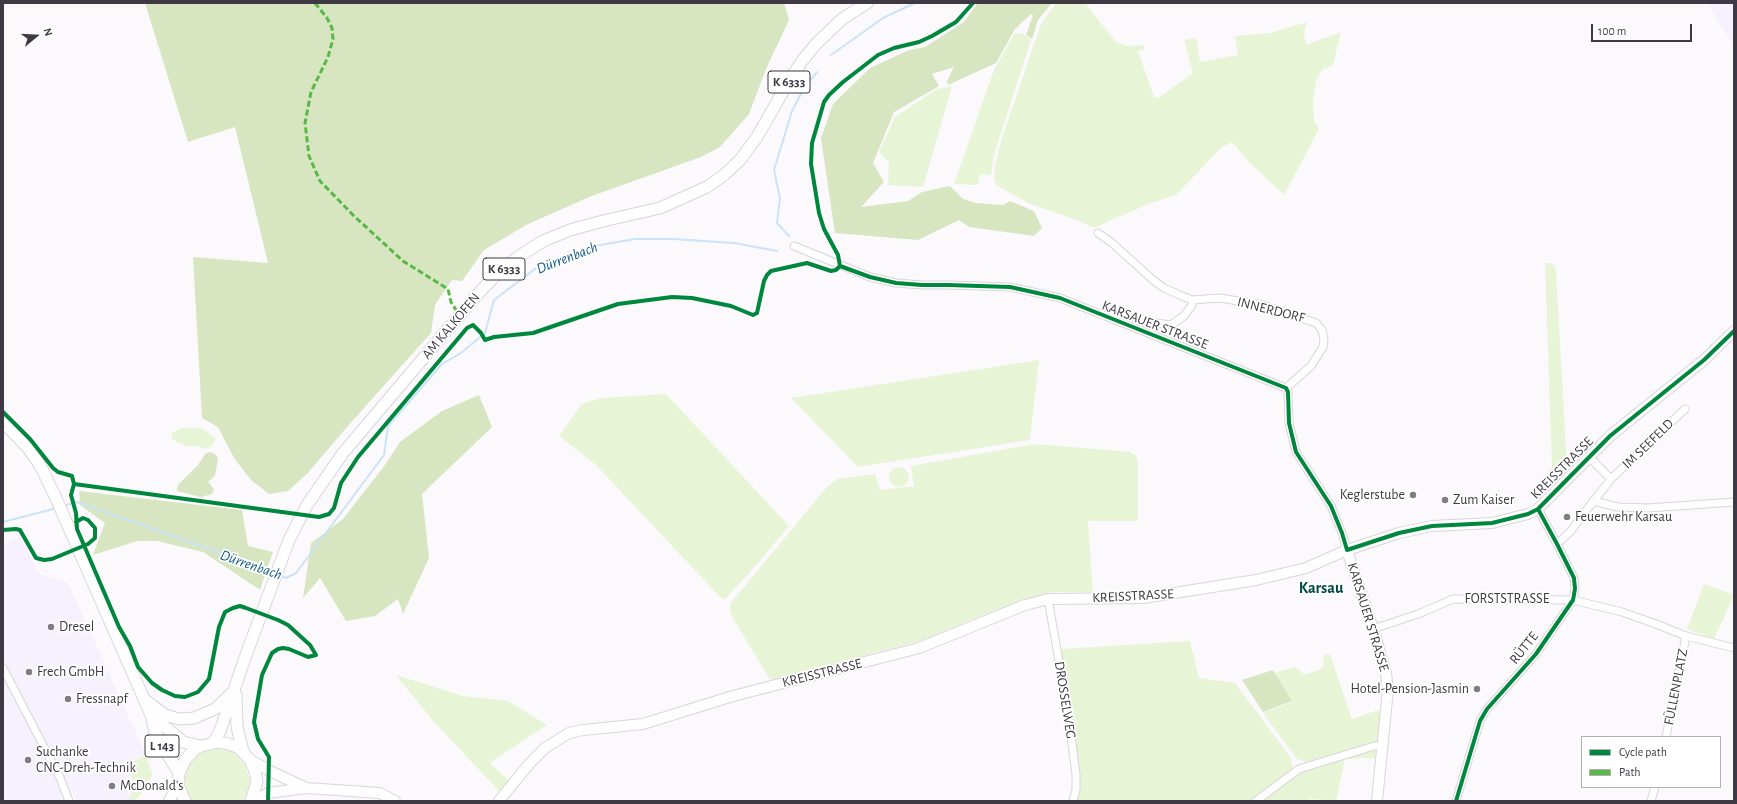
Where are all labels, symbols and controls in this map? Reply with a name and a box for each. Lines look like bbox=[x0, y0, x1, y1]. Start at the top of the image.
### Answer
north arrow bbox=[16, 16, 56, 56]
scale bar bbox=[1593, 16, 1694, 42]
text: 100 m bbox=[1598, 25, 1626, 37]
text: N bbox=[41, 27, 54, 37]
road number: K 6333 bbox=[768, 71, 810, 93]
water label: Dürrenbach bbox=[534, 238, 600, 278]
road number: K 6333 bbox=[483, 258, 525, 280]
street label: AM KALKOFEN bbox=[418, 289, 484, 363]
street label: INNERDORF bbox=[1235, 293, 1307, 327]
street label: KARSAUER STRASSE bbox=[1099, 297, 1211, 353]
street label: IM SEEFELD bbox=[1619, 415, 1677, 473]
street label: KREISSTRASSE bbox=[1527, 433, 1597, 503]
place label: Keglerstube bbox=[1340, 487, 1405, 503]
marker: Keglerstube bbox=[1408, 490, 1418, 500]
place label: Zum Kaiser bbox=[1453, 492, 1514, 508]
marker: Zum Kaiser bbox=[1440, 495, 1450, 505]
place label: Feuerwehr Karsau bbox=[1575, 509, 1672, 525]
marker: Feuerwehr Karsau bbox=[1562, 512, 1572, 522]
water label: Dürrenbach bbox=[218, 546, 284, 584]
street label: KARSAUER STRASSE bbox=[1344, 561, 1392, 673]
district label: Karsau bbox=[1299, 578, 1343, 598]
street label: KREISSTRASSE bbox=[1092, 585, 1174, 607]
street label: FORSTSTRASSE bbox=[1465, 591, 1549, 607]
place label: Dresel bbox=[59, 619, 94, 635]
marker: Dresel bbox=[46, 622, 56, 632]
street label: RÜTTE bbox=[1506, 628, 1542, 668]
street label: FÜLLENPLATZ bbox=[1660, 647, 1692, 727]
street label: KREISSTRASSE bbox=[780, 655, 864, 691]
street label: DROSSELWEG bbox=[1051, 660, 1079, 740]
place label: Frech GmbH bbox=[37, 664, 104, 680]
marker: Frech GmbH bbox=[24, 667, 34, 677]
place label: Hotel-Pension-Jasmin bbox=[1350, 681, 1469, 697]
marker: Hotel-Pension-Jasmin bbox=[1472, 684, 1482, 694]
place label: Fressnapf bbox=[76, 691, 128, 707]
marker: Fressnapf bbox=[63, 694, 73, 704]
road number: L 143 bbox=[145, 735, 179, 757]
legend bbox=[1581, 736, 1721, 788]
place label: Suchanke CNC-Dreh-Technik bbox=[36, 744, 136, 776]
text: Cycle path bbox=[1619, 746, 1667, 758]
marker: Suchanke CNC-Dreh-Technik bbox=[23, 755, 33, 765]
text: Path bbox=[1619, 766, 1641, 778]
place label: McDonald's bbox=[120, 778, 183, 794]
marker: McDonald's bbox=[107, 781, 117, 791]

